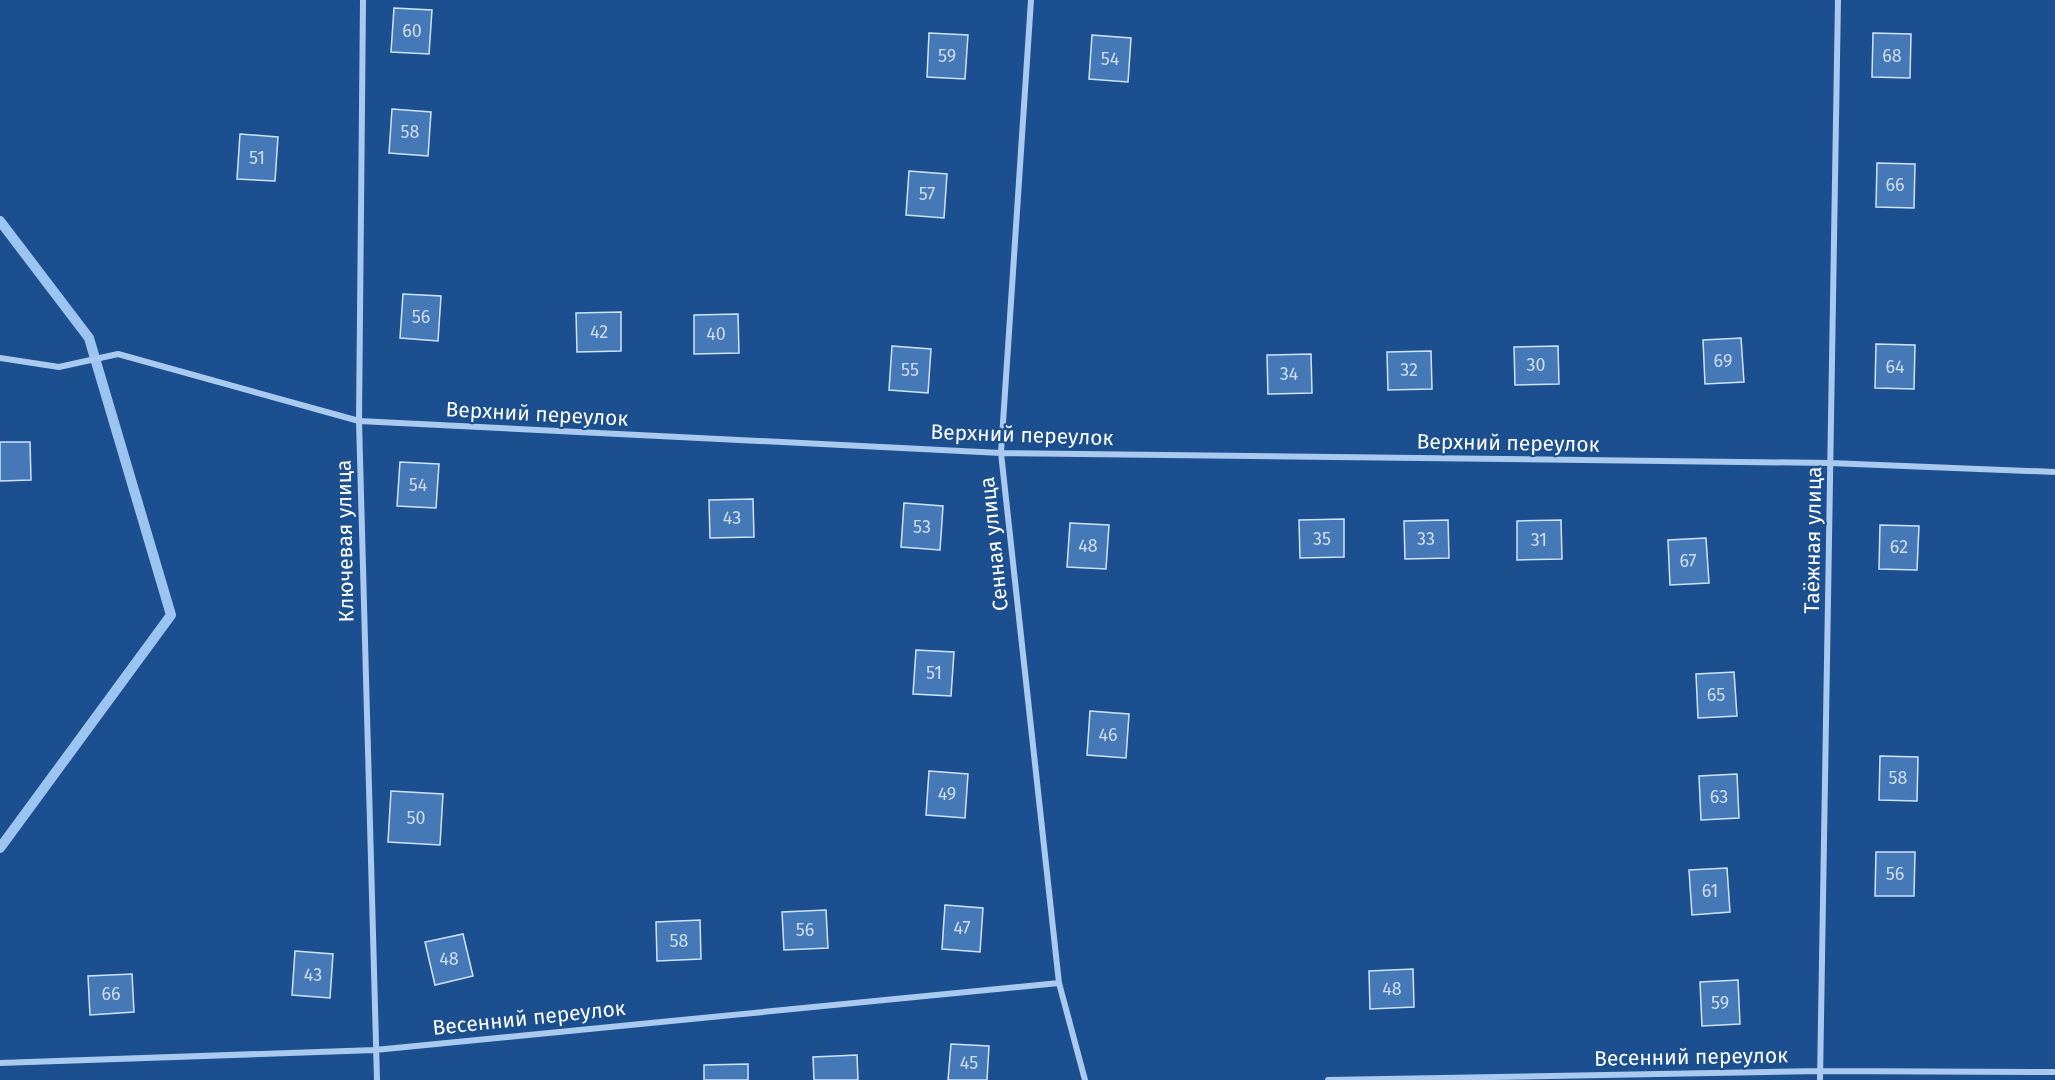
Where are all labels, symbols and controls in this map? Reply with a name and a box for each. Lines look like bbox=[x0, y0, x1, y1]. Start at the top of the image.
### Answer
house number: 60 bbox=[402, 20, 422, 42]
house number: 59 bbox=[938, 45, 956, 67]
house number: 68 bbox=[1882, 45, 1902, 67]
house number: 54 bbox=[1101, 48, 1120, 70]
house number: 58 bbox=[401, 121, 420, 143]
house number: 51 bbox=[249, 147, 265, 169]
house number: 66 bbox=[1885, 174, 1905, 196]
house number: 57 bbox=[919, 183, 935, 205]
house number: 56 bbox=[412, 306, 430, 328]
house number: 42 bbox=[590, 321, 608, 343]
house number: 40 bbox=[706, 323, 726, 345]
house number: 69 bbox=[1714, 350, 1732, 372]
house number: 30 bbox=[1526, 354, 1546, 376]
house number: 64 bbox=[1885, 356, 1905, 378]
house number: 55 bbox=[901, 359, 919, 381]
house number: 32 bbox=[1400, 359, 1418, 381]
house number: 34 bbox=[1280, 363, 1299, 385]
street label: Верхний переулок bbox=[445, 396, 629, 432]
street label: Верхний переулок bbox=[930, 419, 1114, 451]
street label: Верхний переулок bbox=[1416, 428, 1600, 458]
street label: Ключевая улица bbox=[331, 459, 359, 623]
street label: Таёжная улица bbox=[1799, 466, 1827, 614]
house number: 54 bbox=[409, 474, 428, 496]
street label: Сенная улица bbox=[974, 476, 1014, 612]
house number: 43 bbox=[723, 507, 741, 529]
house number: 53 bbox=[913, 516, 931, 538]
house number: 35 bbox=[1313, 528, 1331, 550]
house number: 33 bbox=[1417, 528, 1435, 550]
house number: 31 bbox=[1531, 529, 1547, 551]
house number: 48 bbox=[1078, 535, 1098, 557]
house number: 62 bbox=[1890, 536, 1908, 558]
house number: 67 bbox=[1679, 550, 1697, 572]
house number: 51 bbox=[926, 662, 942, 684]
house number: 65 bbox=[1707, 684, 1725, 706]
house number: 46 bbox=[1098, 724, 1118, 746]
house number: 58 bbox=[1889, 767, 1908, 789]
house number: 49 bbox=[938, 783, 956, 805]
house number: 63 bbox=[1710, 786, 1728, 808]
house number: 50 bbox=[406, 807, 426, 829]
house number: 56 bbox=[1886, 863, 1904, 885]
house number: 61 bbox=[1702, 880, 1718, 902]
house number: 47 bbox=[953, 917, 971, 939]
house number: 56 bbox=[796, 919, 814, 941]
house number: 58 bbox=[670, 930, 689, 952]
house number: 48 bbox=[439, 948, 459, 970]
house number: 43 bbox=[304, 964, 322, 986]
house number: 48 bbox=[1382, 978, 1402, 1000]
house number: 66 bbox=[101, 983, 121, 1005]
house number: 59 bbox=[1711, 992, 1729, 1014]
street label: Весенний переулок bbox=[431, 995, 627, 1041]
street label: Весенний переулок bbox=[1594, 1042, 1788, 1072]
house number: 45 bbox=[960, 1052, 978, 1074]

